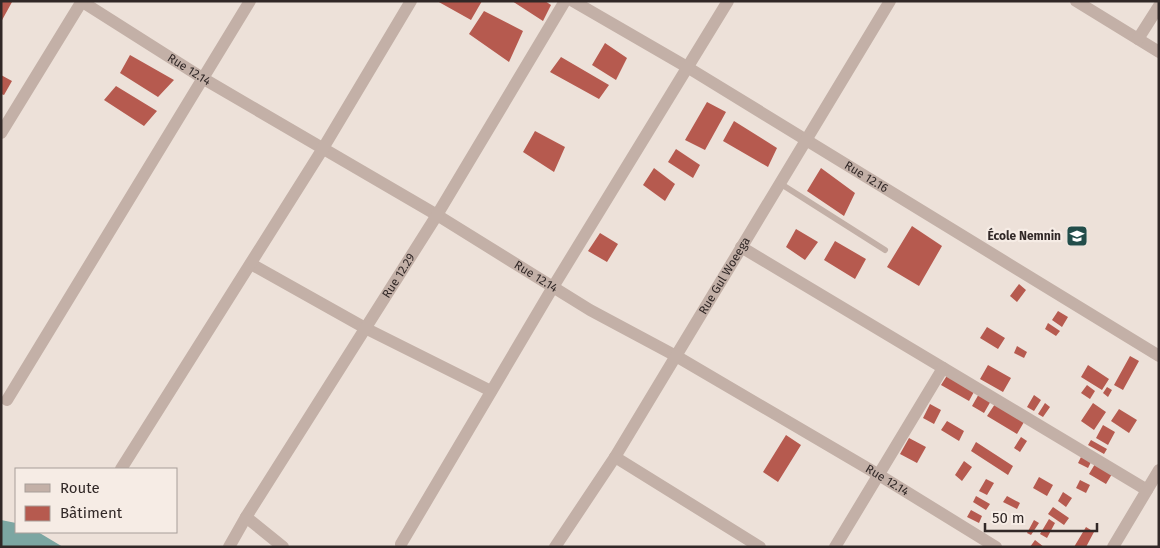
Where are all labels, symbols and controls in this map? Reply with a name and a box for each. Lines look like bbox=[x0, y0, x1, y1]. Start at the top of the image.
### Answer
street label: Rue 12.14 bbox=[165, 51, 214, 89]
street label: Rue 12.16 bbox=[842, 158, 891, 195]
school or university icon: École Nemnin bbox=[1065, 224, 1089, 248]
place label: École Nemnin bbox=[987, 227, 1061, 243]
street label: Rue Gul Woeega bbox=[696, 234, 753, 317]
street label: Rue 12.29 bbox=[379, 251, 418, 301]
street label: Rue 12.14 bbox=[512, 258, 561, 296]
street label: Rue 12.14 bbox=[863, 462, 912, 499]
legend bbox=[15, 468, 178, 533]
text: Route bbox=[60, 479, 100, 497]
scale bar bbox=[985, 500, 1098, 532]
text: Bâtiment bbox=[60, 504, 123, 522]
text: 50 m bbox=[992, 509, 1025, 527]

